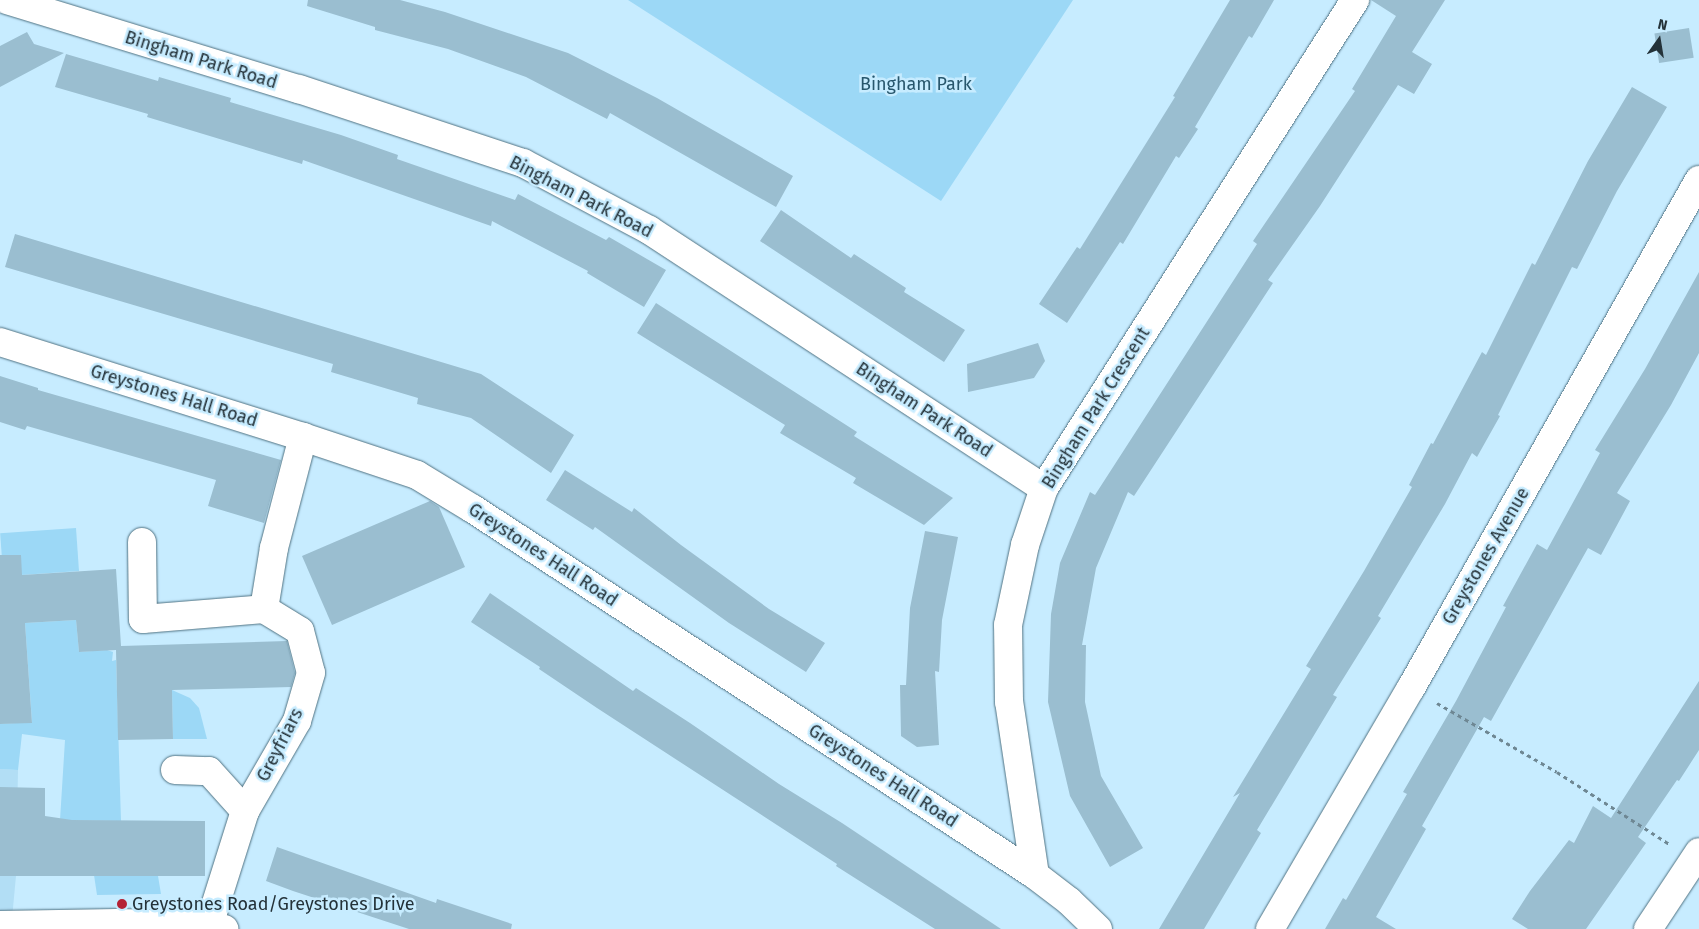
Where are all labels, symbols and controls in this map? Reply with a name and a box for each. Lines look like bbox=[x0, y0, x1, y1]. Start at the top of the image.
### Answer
north arrow bbox=[1634, 15, 1684, 65]
text: N bbox=[1656, 16, 1669, 34]
street label: Bingham Park Road bbox=[122, 27, 280, 93]
park label: Bingham Park bbox=[860, 73, 972, 95]
street label: Bingham Park Road bbox=[506, 151, 656, 243]
street label: Bingham Park Crescent bbox=[1038, 323, 1154, 493]
street label: Bingham Park Road bbox=[852, 358, 996, 462]
street label: Greystones Hall Road bbox=[88, 360, 260, 432]
street label: Greystones Avenue bbox=[1438, 484, 1534, 628]
street label: Greystones Hall Road bbox=[464, 499, 622, 611]
street label: Greyfriars bbox=[252, 705, 308, 785]
street label: Greystones Hall Road bbox=[804, 720, 962, 832]
place label: Greystones Road/Greystones Drive bbox=[132, 893, 415, 915]
marker: Greystones Road/Greystones Drive bbox=[116, 898, 128, 910]

